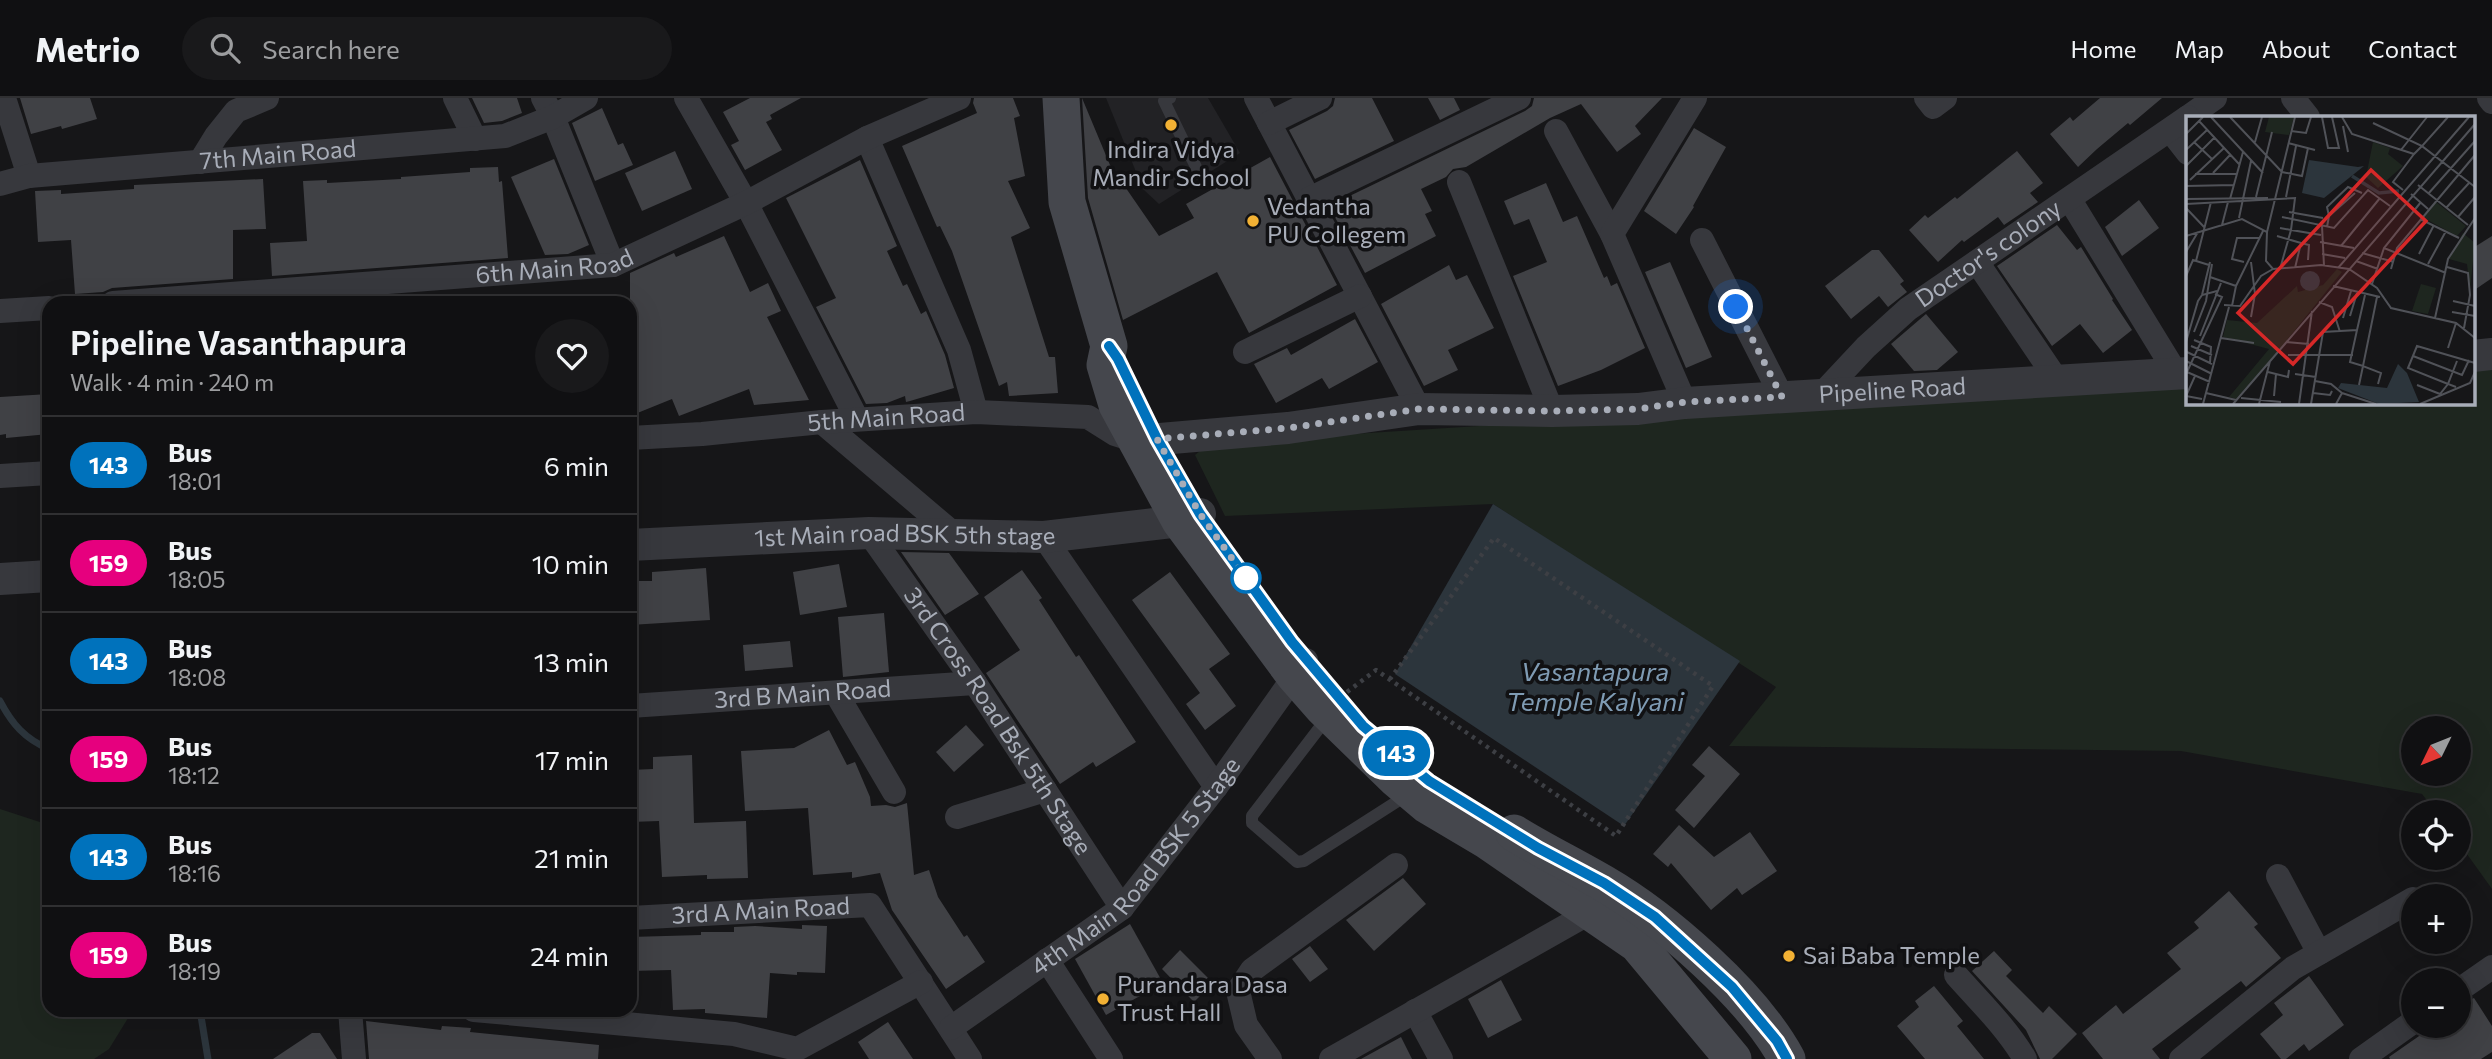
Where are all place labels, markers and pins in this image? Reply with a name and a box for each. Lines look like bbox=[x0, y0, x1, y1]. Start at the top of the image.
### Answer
marker: Indira Vidya Mandir School bbox=[1163, 117, 1179, 133]
place label: Indira Vidya Mandir School bbox=[1092, 134, 1250, 191]
place label: Vedantha PU Collegem bbox=[1267, 191, 1406, 248]
marker: Vedantha PU Collegem bbox=[1245, 213, 1261, 229]
unlabelled marker bbox=[1231, 563, 1261, 593]
place label: Sai Baba Temple bbox=[1803, 940, 1980, 969]
marker: Sai Baba Temple bbox=[1781, 948, 1797, 964]
place label: Purandara Dasa Trust Hall bbox=[1117, 969, 1288, 1026]
marker: Purandara Dasa Trust Hall bbox=[1095, 991, 1111, 1007]

